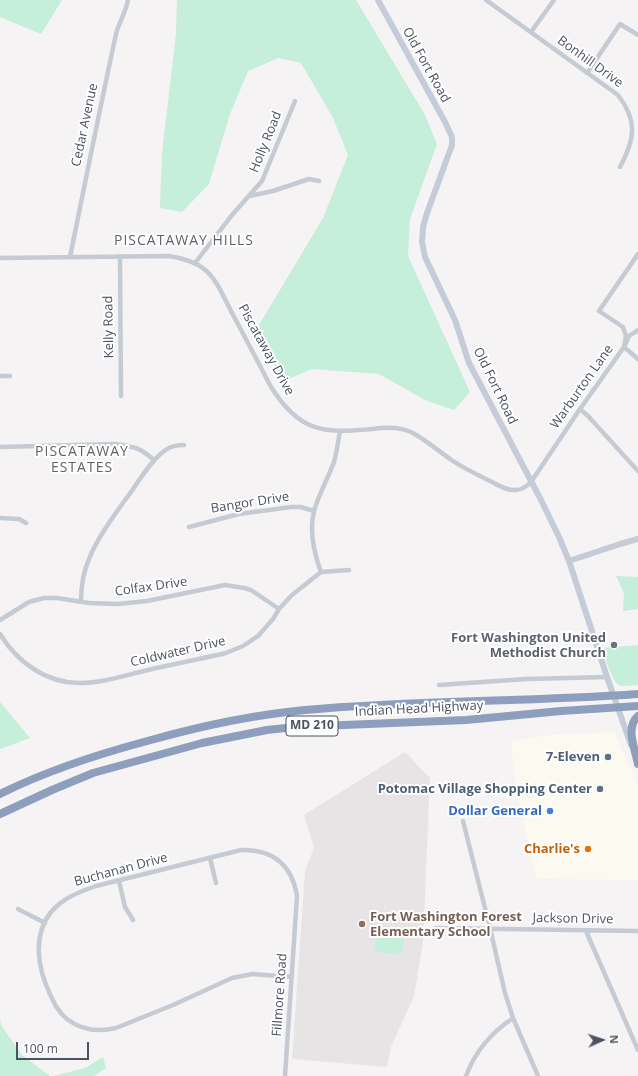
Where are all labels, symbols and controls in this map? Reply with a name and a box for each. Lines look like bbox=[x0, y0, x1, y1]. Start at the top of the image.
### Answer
street label: Old Fort Road bbox=[399, 25, 453, 105]
street label: Bonhill Drive bbox=[554, 33, 626, 91]
street label: Cedar Avenue bbox=[69, 82, 101, 168]
street label: Holly Road bbox=[247, 109, 285, 175]
district label: PISCATAWAY HILLS bbox=[114, 233, 254, 249]
street label: Kelly Road bbox=[101, 296, 117, 358]
street label: Piscataway Drive bbox=[235, 302, 297, 398]
street label: Warburton Lane bbox=[547, 342, 617, 432]
street label: Old Fort Road bbox=[470, 345, 520, 427]
district label: PISCATAWAY ESTATES bbox=[35, 444, 129, 476]
street label: Bangor Drive bbox=[210, 489, 290, 517]
street label: Colfax Drive bbox=[114, 574, 188, 600]
place label: Fort Washington United Methodist Church bbox=[451, 630, 606, 661]
street label: Coldwater Drive bbox=[129, 633, 227, 671]
marker: Fort Washington United Methodist Church bbox=[609, 640, 619, 650]
street label: Indian Head Highway bbox=[354, 698, 484, 720]
road number: MD 210 bbox=[286, 716, 338, 736]
place label: 7-Eleven bbox=[546, 749, 600, 765]
marker: 7-Eleven bbox=[603, 752, 613, 762]
place label: Potomac Village Shopping Center bbox=[378, 781, 592, 797]
marker: Potomac Village Shopping Center bbox=[595, 784, 605, 794]
place label: Dollar General bbox=[448, 803, 542, 819]
marker: Dollar General bbox=[545, 806, 555, 816]
place label: Charlie's bbox=[524, 841, 580, 857]
marker: Charlie's bbox=[583, 844, 593, 854]
street label: Buchanan Drive bbox=[73, 850, 169, 890]
place label: Fort Washington Forest Elementary School bbox=[370, 909, 522, 940]
street label: Jackson Drive bbox=[532, 910, 614, 928]
marker: Fort Washington Forest Elementary School bbox=[357, 919, 367, 929]
street label: Fillmore Road bbox=[269, 953, 291, 1037]
north arrow bbox=[582, 1020, 622, 1060]
scale bar bbox=[18, 1034, 91, 1060]
text: N bbox=[607, 1034, 622, 1044]
text: 100 m bbox=[23, 1040, 58, 1057]

